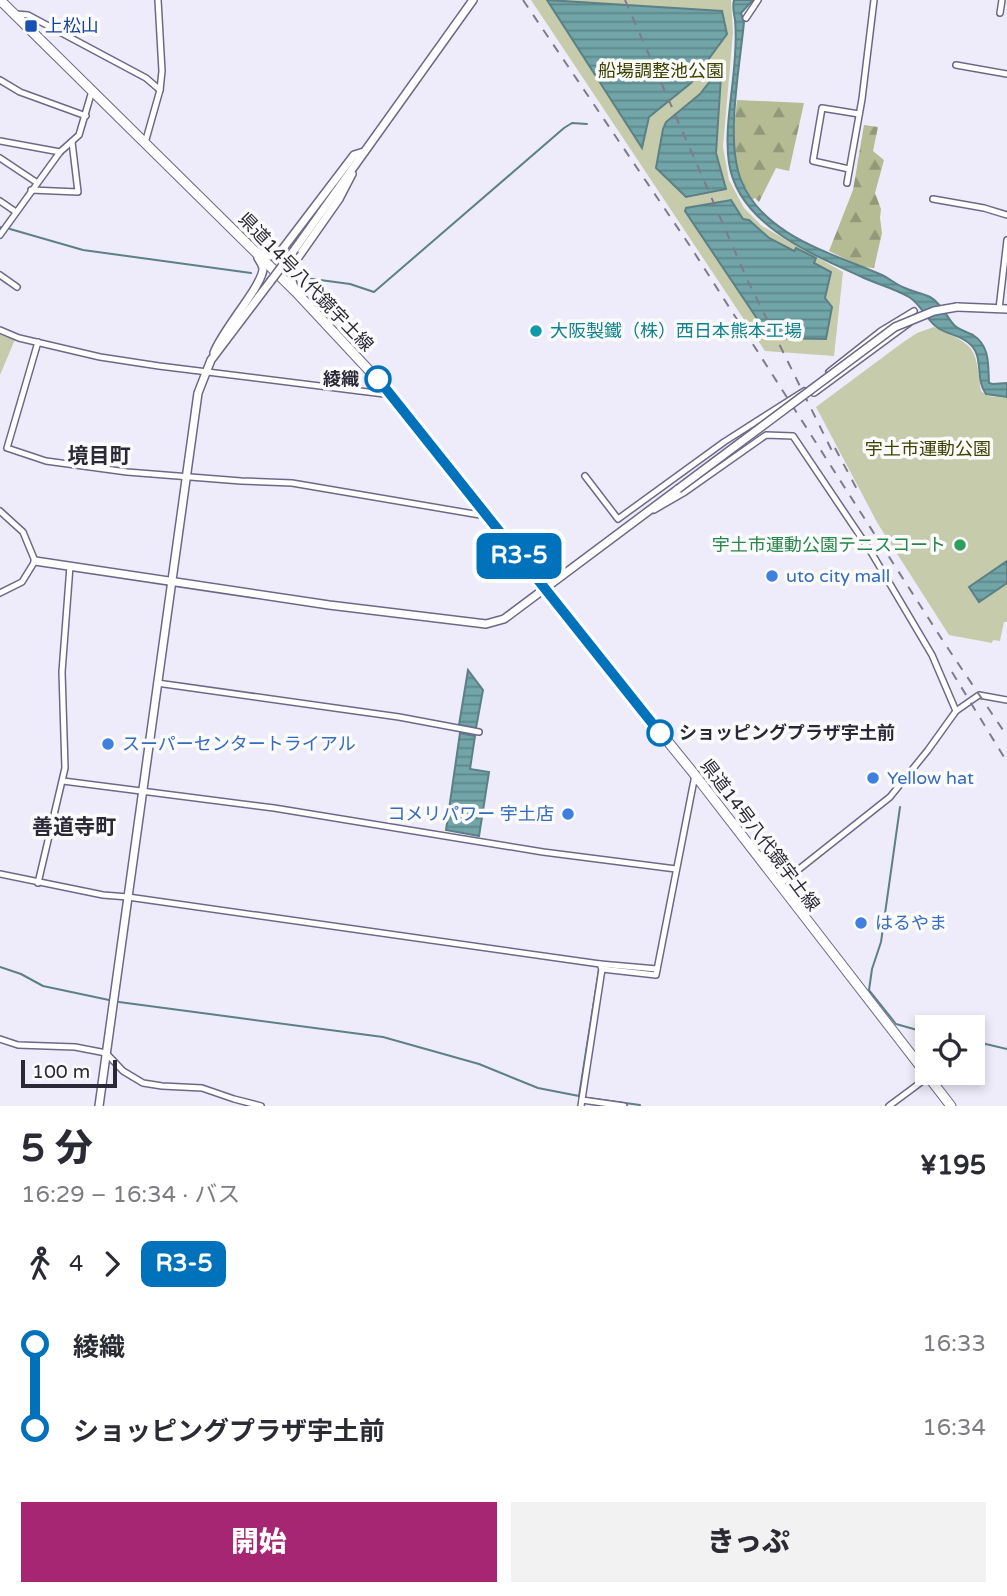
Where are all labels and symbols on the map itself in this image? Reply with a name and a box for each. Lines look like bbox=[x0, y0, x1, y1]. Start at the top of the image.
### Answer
place label: 上松山 bbox=[45, 15, 99, 37]
marker: 上松山 bbox=[23, 18, 39, 34]
park label: 船場調整池公園 bbox=[598, 60, 724, 82]
street label: 県道14号八代鏡宇土線 bbox=[234, 208, 378, 356]
place label: 大阪製鐵（株）西日本熊本工場 bbox=[550, 320, 802, 342]
marker: 大阪製鐵（株）西日本熊本工場 bbox=[528, 323, 544, 339]
marker: 綾織 bbox=[365, 366, 391, 392]
place label: 綾織 bbox=[323, 368, 359, 390]
park label: 宇土市運動公園 bbox=[865, 438, 991, 460]
district label: 境目町 bbox=[68, 444, 131, 469]
line badge: R3-5 bbox=[470, 533, 568, 579]
place label: 宇土市運動公園テニスコート bbox=[712, 534, 946, 556]
marker: 宇土市運動公園テニスコート bbox=[952, 537, 968, 553]
place label: uto city mall bbox=[786, 565, 890, 587]
marker: uto city mall bbox=[764, 568, 780, 584]
marker: ショッピングプラザ宇土前 bbox=[647, 720, 673, 746]
place label: ショッピングプラザ宇土前 bbox=[679, 722, 895, 744]
place label: スーパーセンタートライアル bbox=[122, 733, 356, 755]
marker: スーパーセンタートライアル bbox=[100, 736, 116, 752]
street label: 県道14号八代鏡宇土線 bbox=[696, 755, 824, 915]
place label: Yellow hat bbox=[887, 767, 974, 789]
marker: Yellow hat bbox=[865, 770, 881, 786]
place label: コメリパワー 宇土店 bbox=[387, 803, 554, 825]
marker: コメリパワー 宇土店 bbox=[560, 806, 576, 822]
district label: 善道寺町 bbox=[32, 815, 116, 840]
place label: はるやま bbox=[875, 912, 947, 934]
marker: はるやま bbox=[853, 915, 869, 931]
scale bar bbox=[21, 1057, 117, 1089]

